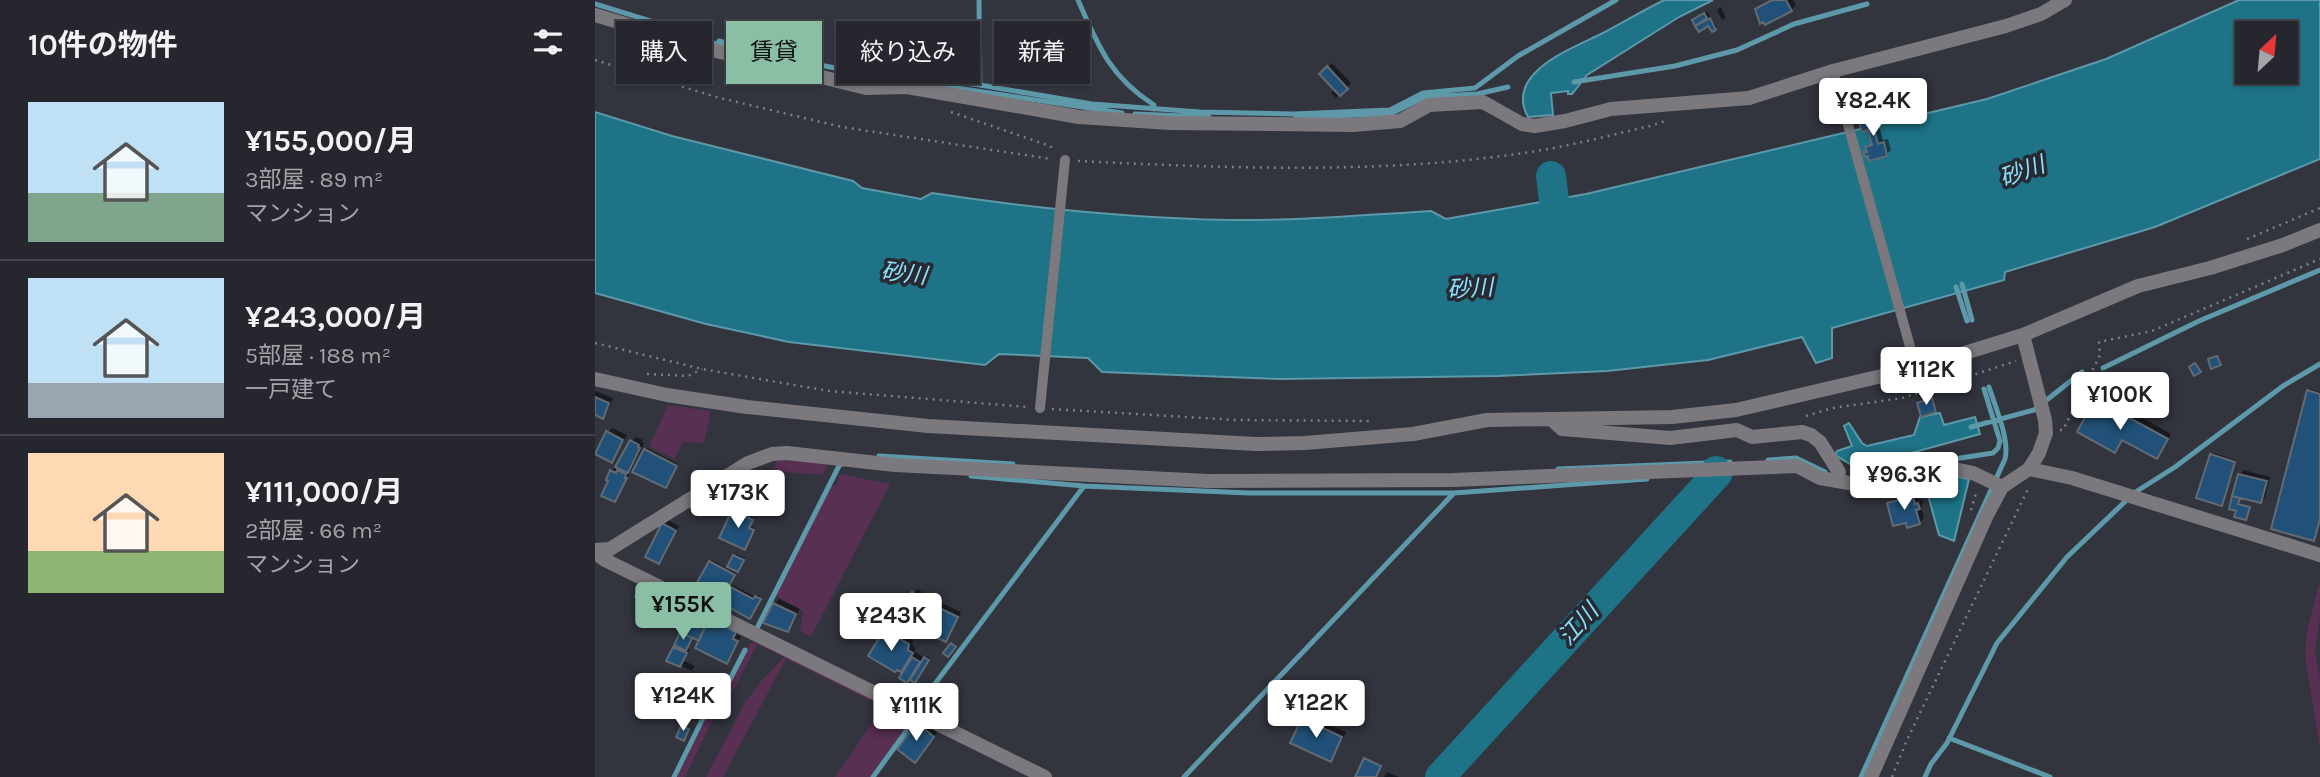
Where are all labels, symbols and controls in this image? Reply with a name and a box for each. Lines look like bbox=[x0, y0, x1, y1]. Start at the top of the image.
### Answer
chip: 購入 bbox=[616, 21, 712, 84]
chip: 賃貸 bbox=[726, 21, 822, 84]
chip: 絞り込み bbox=[836, 21, 980, 84]
chip: 新着 bbox=[994, 21, 1090, 84]
north arrow bbox=[2235, 21, 2298, 84]
map controls bbox=[2235, 21, 2298, 84]
icon: filters bbox=[529, 23, 567, 61]
text: 10件の物件 bbox=[28, 27, 178, 63]
pin: ¥82.4K bbox=[1816, 78, 1930, 138]
text: ¥82.4K bbox=[1835, 87, 1911, 114]
text: ¥155,000/月 bbox=[245, 123, 417, 159]
icon: home bbox=[84, 130, 168, 214]
water label: 砂川 bbox=[1996, 150, 2051, 192]
text: 3部屋 · 89 m² bbox=[245, 166, 383, 193]
text: マンション bbox=[245, 200, 360, 227]
water label: 砂川 bbox=[879, 257, 931, 290]
water label: 砂川 bbox=[1446, 274, 1497, 303]
text: ¥243,000/月 bbox=[245, 299, 426, 335]
icon: home bbox=[84, 306, 168, 390]
text: 5部屋 · 188 m² bbox=[245, 342, 391, 369]
pin: ¥112K bbox=[1877, 348, 1975, 407]
text: ¥112K bbox=[1897, 356, 1955, 383]
pin: ¥100K bbox=[2071, 372, 2169, 432]
text: 一戸建て bbox=[245, 376, 337, 403]
text: ¥100K bbox=[2087, 381, 2153, 408]
pin: ¥96.3K bbox=[1847, 452, 1961, 512]
text: ¥96.3K bbox=[1866, 461, 1942, 488]
pin: ¥173K bbox=[689, 470, 787, 530]
text: ¥111,000/月 bbox=[245, 474, 403, 510]
text: ¥173K bbox=[707, 479, 769, 506]
icon: home bbox=[84, 481, 168, 565]
text: 2部屋 · 66 m² bbox=[245, 517, 382, 544]
text: マンション bbox=[245, 551, 360, 578]
pin: ¥155K bbox=[634, 582, 732, 642]
text: ¥155K bbox=[651, 591, 715, 618]
pin: ¥243K bbox=[842, 594, 940, 653]
water label: 江川 bbox=[1553, 596, 1606, 650]
text: ¥243K bbox=[856, 602, 926, 629]
pin: ¥124K bbox=[634, 674, 732, 733]
pin: ¥122K bbox=[1267, 680, 1365, 740]
text: ¥124K bbox=[651, 682, 715, 709]
pin: ¥111K bbox=[867, 684, 965, 743]
text: ¥122K bbox=[1284, 689, 1348, 716]
text: ¥111K bbox=[889, 692, 943, 719]

